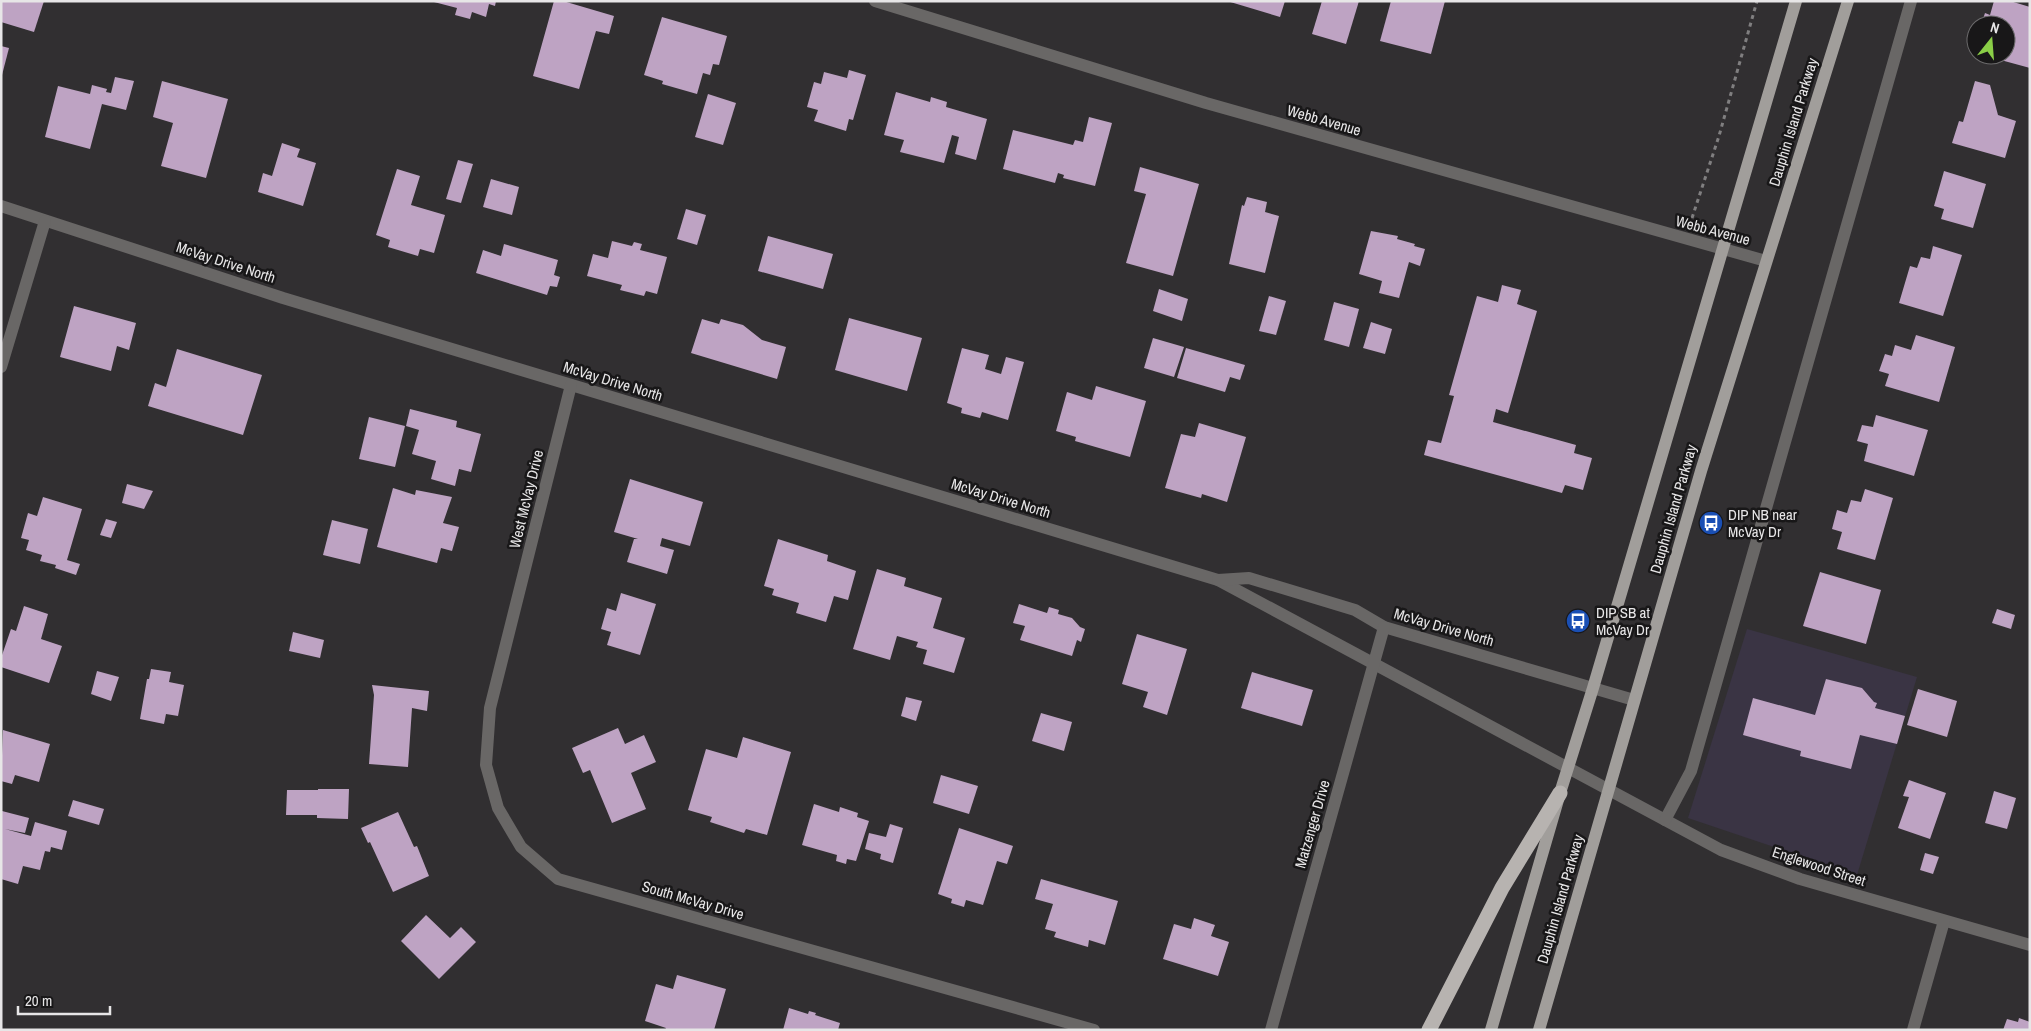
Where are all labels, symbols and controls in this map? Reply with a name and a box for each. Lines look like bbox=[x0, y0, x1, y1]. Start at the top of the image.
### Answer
north arrow bbox=[1966, 15, 2016, 65]
text: N bbox=[1988, 18, 2001, 37]
street label: Dauphin Island Parkway bbox=[1763, 54, 1823, 189]
street label: Webb Avenue bbox=[1284, 99, 1364, 141]
street label: Webb Avenue bbox=[1673, 210, 1753, 250]
street label: McVay Drive North bbox=[174, 236, 278, 288]
street label: McVay Drive North bbox=[561, 356, 665, 406]
street label: Dauphin Island Parkway bbox=[1645, 441, 1702, 576]
street label: West McVay Drive bbox=[504, 447, 548, 550]
street label: McVay Drive North bbox=[949, 473, 1053, 523]
place label: DIP NB near McVay Dr bbox=[1728, 504, 1797, 542]
bus stop icon: DIP NB near McVay Dr bbox=[1698, 510, 1724, 536]
place label: DIP SB at McVay Dr bbox=[1596, 602, 1650, 640]
street label: McVay Drive North bbox=[1392, 603, 1496, 651]
bus stop icon: DIP SB at McVay Dr bbox=[1565, 608, 1591, 634]
street label: Matzenger Drive bbox=[1289, 777, 1335, 871]
street label: Dauphin Island Parkway bbox=[1532, 831, 1589, 966]
street label: Englewood Street bbox=[1770, 841, 1869, 891]
street label: South McVay Drive bbox=[640, 875, 747, 925]
scale bar bbox=[18, 984, 110, 1016]
text: 20 m bbox=[25, 990, 52, 1011]

